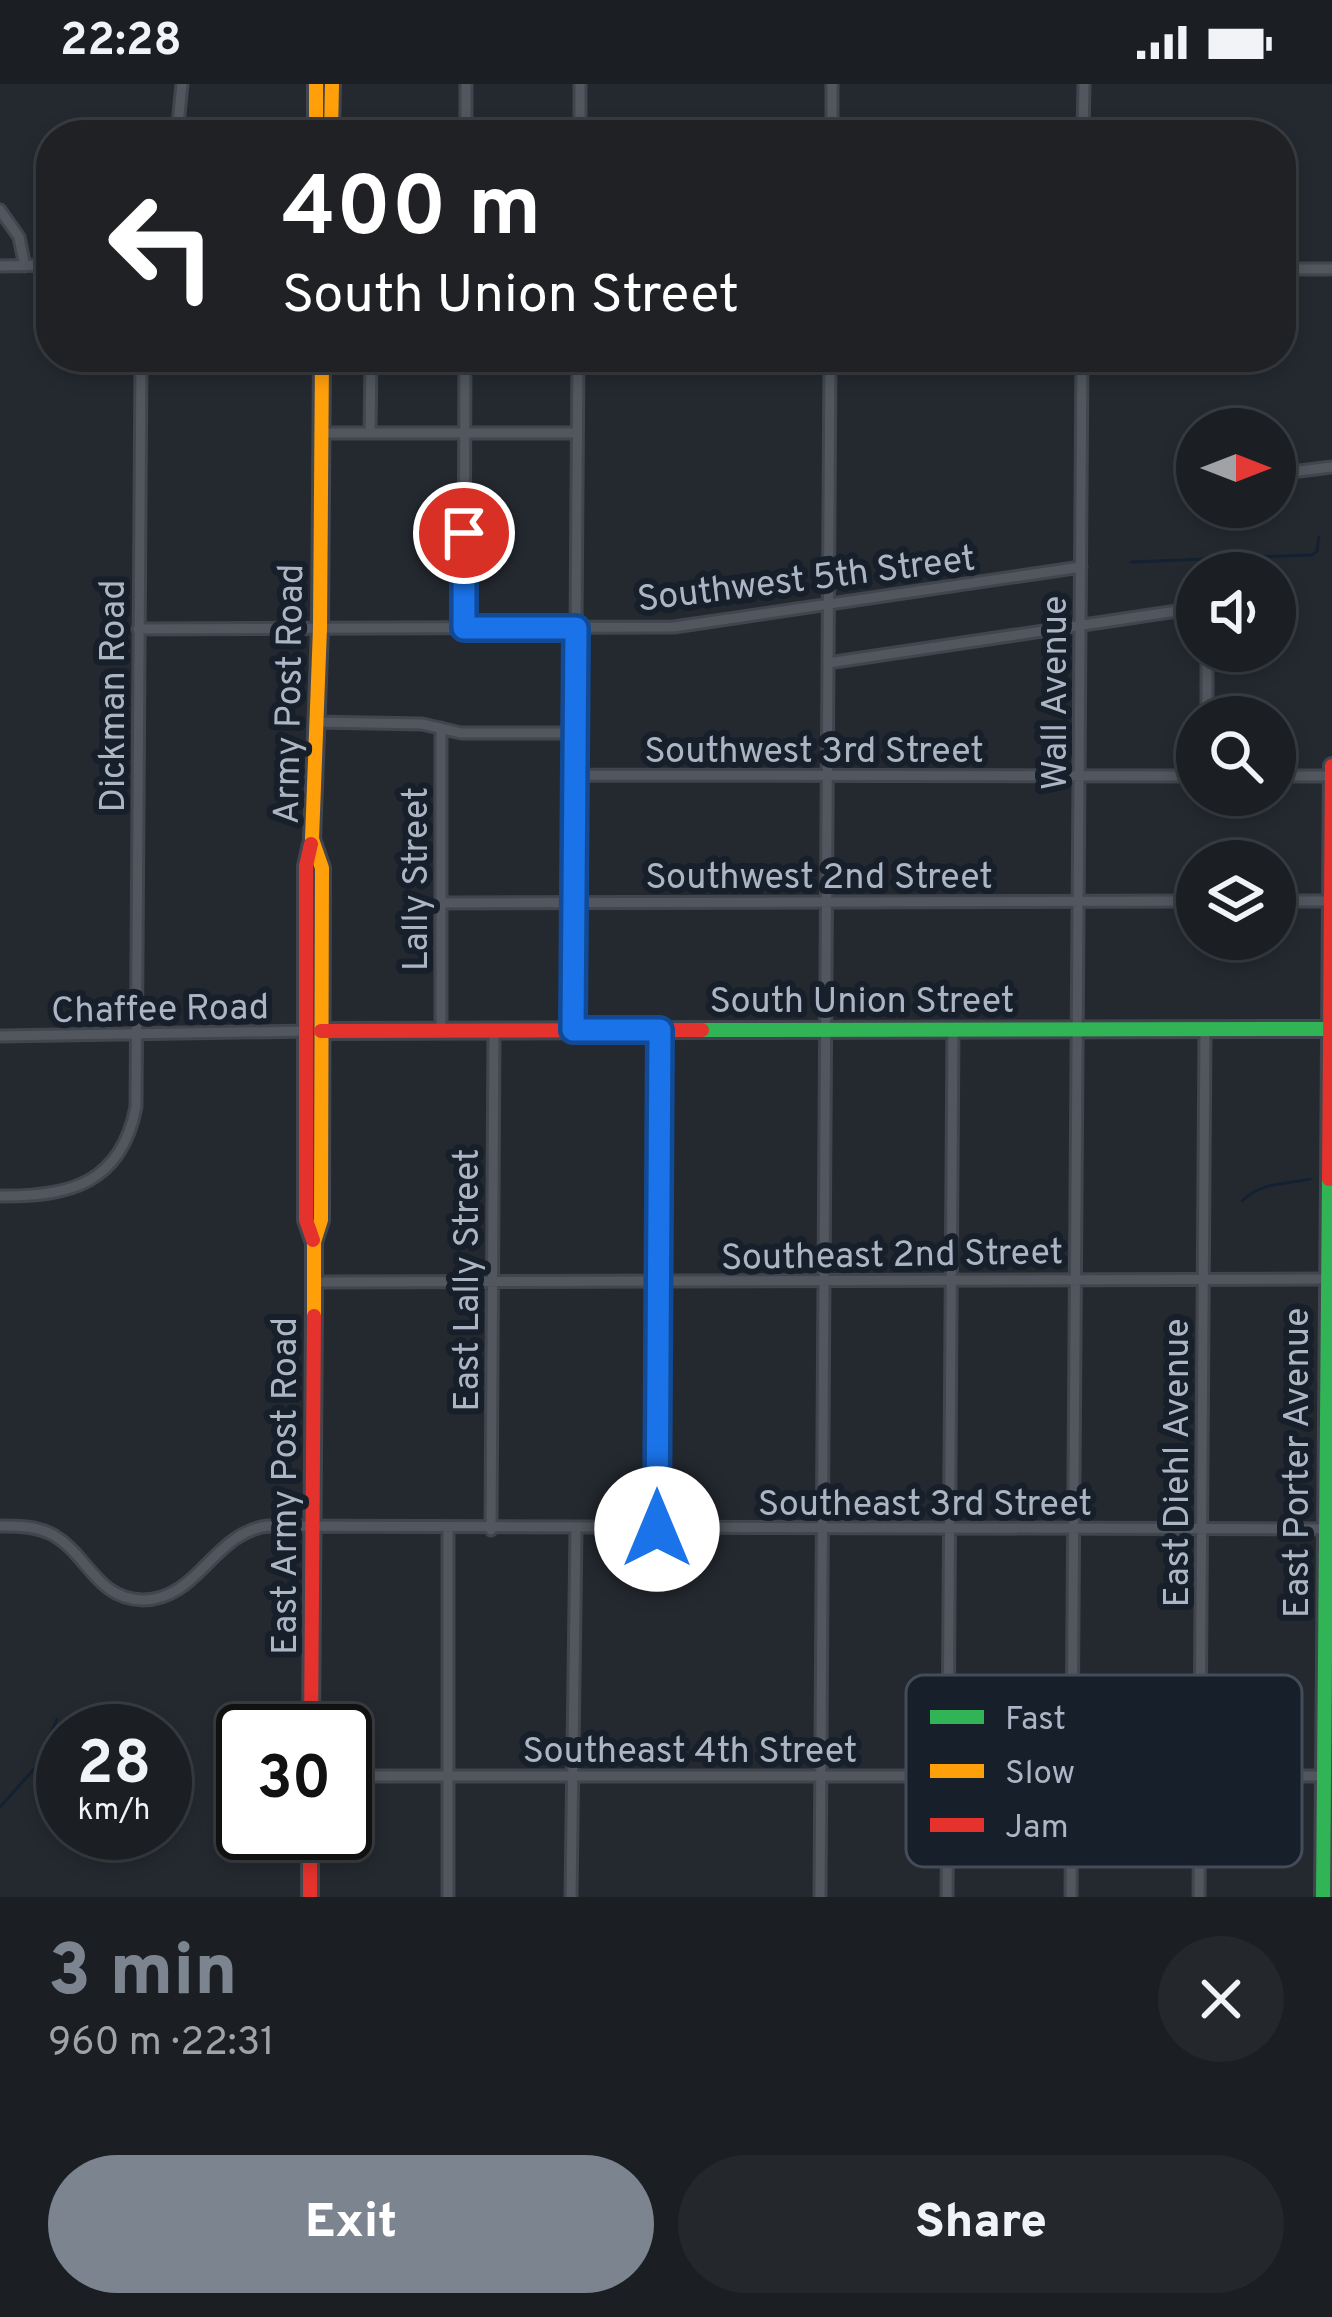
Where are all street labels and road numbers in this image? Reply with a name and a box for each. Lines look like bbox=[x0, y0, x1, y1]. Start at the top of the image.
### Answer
street label: Southwest 5th Street bbox=[635, 537, 978, 625]
street label: Army Post Road bbox=[266, 563, 316, 825]
street label: Dickman Road bbox=[92, 579, 138, 813]
street label: Wall Avenue bbox=[1034, 596, 1080, 790]
street label: Southwest 3rd Street bbox=[644, 730, 984, 776]
street label: Lally Street bbox=[395, 787, 441, 971]
street label: Southwest 2nd Street bbox=[645, 856, 993, 902]
street label: South Union Street bbox=[710, 980, 1014, 1026]
street label: Chaffee Road bbox=[51, 986, 270, 1036]
street label: East Lally Street bbox=[446, 1148, 492, 1412]
street label: Southeast 2nd Street bbox=[721, 1231, 1064, 1283]
street label: East Porter Avenue bbox=[1276, 1308, 1322, 1618]
street label: East Army Post Road bbox=[264, 1317, 310, 1655]
street label: East Diehl Avenue bbox=[1156, 1318, 1202, 1608]
street label: Southeast 3rd Street bbox=[758, 1483, 1092, 1529]
street label: Southeast 4th Street bbox=[523, 1730, 857, 1776]

